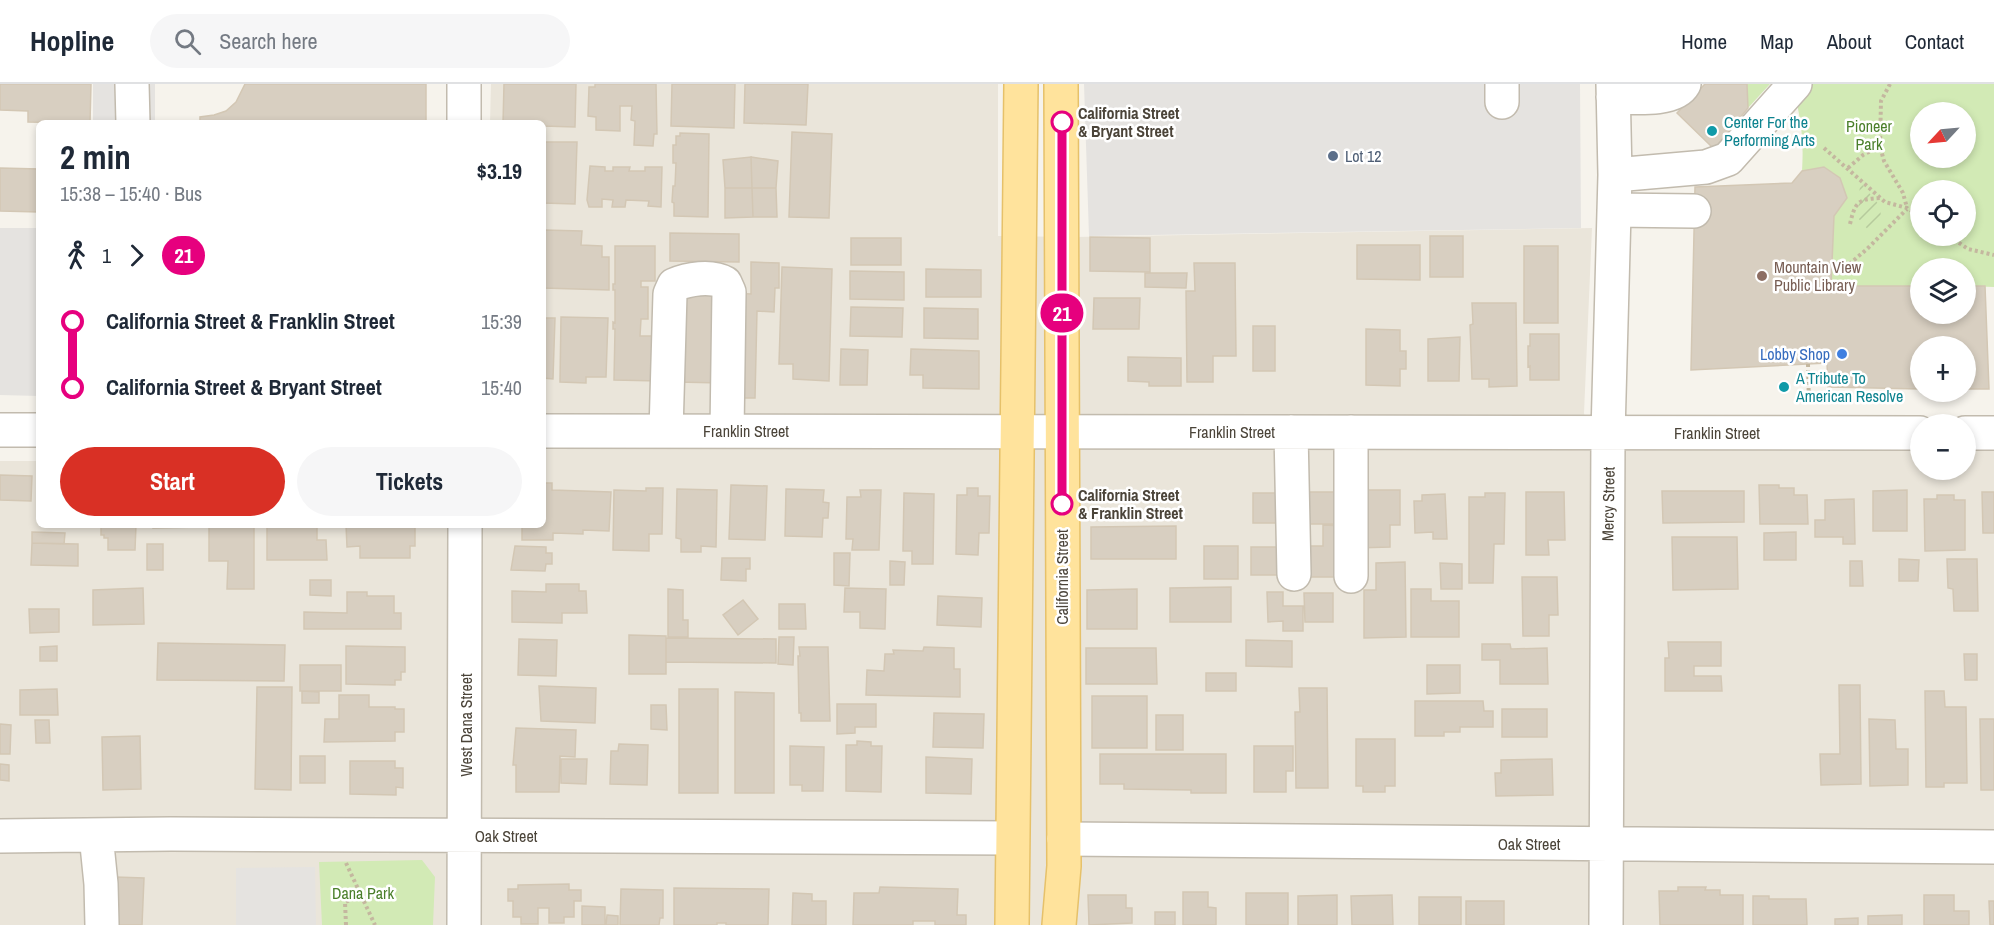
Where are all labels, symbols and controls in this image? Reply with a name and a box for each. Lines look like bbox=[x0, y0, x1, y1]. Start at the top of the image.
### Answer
search box bbox=[150, 14, 570, 68]
text: Hopline bbox=[30, 22, 114, 60]
icon: search bbox=[171, 25, 204, 58]
text: Search here bbox=[219, 26, 317, 56]
text: Home bbox=[1681, 27, 1727, 56]
text: Map bbox=[1760, 27, 1794, 56]
text: About bbox=[1827, 27, 1872, 56]
text: Contact bbox=[1905, 27, 1964, 56]
place label: California Street & Bryant Street bbox=[1078, 102, 1180, 142]
north arrow bbox=[1910, 102, 1976, 168]
map controls bbox=[1910, 102, 1976, 480]
marker: California Street & Bryant Street bbox=[1051, 111, 1073, 133]
place label: Center For the Performing Arts bbox=[1724, 111, 1815, 151]
park label: Pioneer Park bbox=[1846, 115, 1893, 155]
marker: Center For the Performing Arts bbox=[1705, 124, 1719, 138]
text: 2 min bbox=[60, 135, 131, 179]
place label: Lot 12 bbox=[1345, 145, 1381, 167]
marker: Lot 12 bbox=[1326, 149, 1340, 163]
text: $3.19 bbox=[477, 156, 522, 186]
text: 15:38 – 15:40 · Bus bbox=[60, 180, 202, 207]
button: locate bbox=[1910, 180, 1976, 246]
icon: walk bbox=[60, 239, 93, 272]
icon: forward bbox=[120, 239, 153, 272]
text: 21 bbox=[174, 241, 193, 270]
text: 1 bbox=[102, 242, 111, 269]
place label: Mountain View Public Library bbox=[1774, 256, 1862, 296]
button: layers bbox=[1910, 258, 1976, 324]
marker: Mountain View Public Library bbox=[1755, 269, 1769, 283]
line badge: 21 bbox=[1035, 294, 1089, 332]
text: 21 bbox=[1052, 299, 1072, 328]
text: California Street & Franklin Street bbox=[106, 306, 395, 336]
text: 15:39 bbox=[481, 308, 522, 335]
button: + bbox=[1910, 336, 1976, 402]
place label: Lobby Shop bbox=[1760, 343, 1830, 365]
marker: Lobby Shop bbox=[1835, 347, 1849, 361]
place label: A Tribute To American Resolve bbox=[1795, 367, 1903, 407]
text: California Street & Bryant Street bbox=[106, 372, 382, 402]
text: 15:40 bbox=[481, 374, 522, 401]
marker: A Tribute To American Resolve bbox=[1777, 380, 1791, 394]
button: − bbox=[1910, 414, 1976, 480]
street label: Franklin Street bbox=[703, 420, 789, 442]
street label: Franklin Street bbox=[1189, 421, 1275, 443]
street label: Franklin Street bbox=[1674, 422, 1760, 444]
button: Start bbox=[60, 447, 285, 516]
button: Tickets bbox=[297, 447, 522, 516]
street label: Mercy Street bbox=[1596, 466, 1620, 541]
place label: California Street & Franklin Street bbox=[1078, 484, 1184, 524]
marker: California Street & Franklin Street bbox=[1051, 493, 1073, 515]
street label: California Street bbox=[1051, 529, 1073, 625]
street label: West Dana Street bbox=[455, 673, 477, 777]
street label: Oak Street bbox=[475, 825, 538, 847]
street label: Oak Street bbox=[1498, 833, 1561, 855]
park label: Dana Park bbox=[332, 882, 394, 904]

